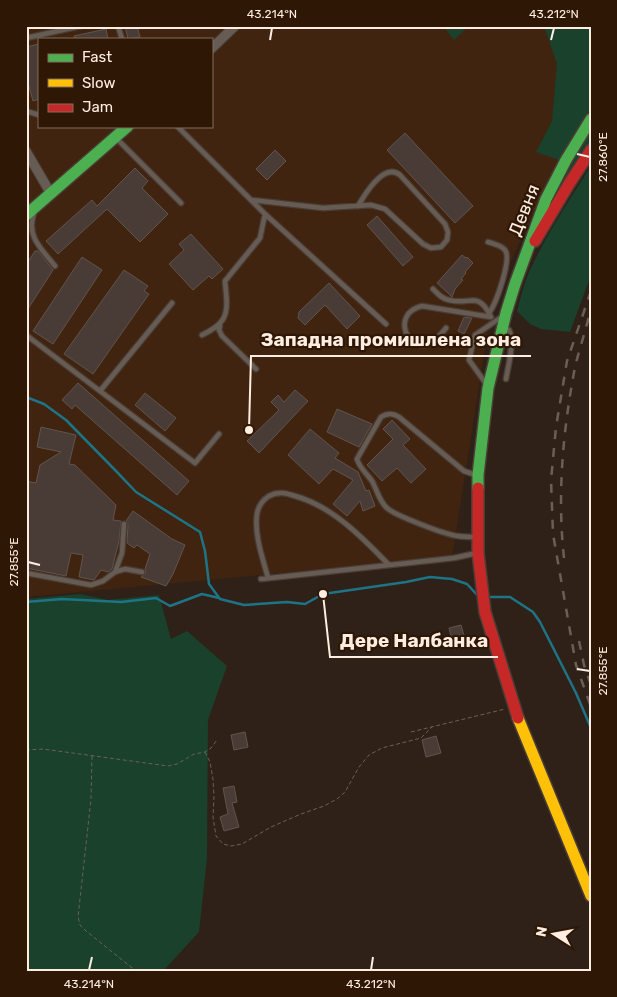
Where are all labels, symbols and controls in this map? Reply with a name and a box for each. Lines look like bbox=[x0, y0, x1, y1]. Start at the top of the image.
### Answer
text: 43.214°N bbox=[247, 7, 297, 21]
text: 43.212°N bbox=[529, 7, 579, 21]
legend bbox=[38, 38, 212, 128]
text: Fast bbox=[82, 48, 112, 66]
text: Slow bbox=[82, 74, 115, 92]
text: Jam bbox=[82, 98, 113, 116]
text: 27.860°E bbox=[596, 132, 610, 182]
street label: Девня bbox=[504, 181, 544, 239]
callout: Западна промишлена зона bbox=[251, 322, 531, 356]
text: Западна промишлена зона bbox=[261, 328, 521, 351]
text: 27.855°E bbox=[7, 537, 21, 587]
callout: Дере Налбанка bbox=[330, 623, 498, 657]
text: Дере Налбанка bbox=[340, 629, 488, 652]
text: 27.855°E bbox=[596, 646, 610, 696]
north arrow bbox=[530, 910, 580, 960]
text: N bbox=[532, 925, 551, 938]
text: 43.214°N bbox=[64, 977, 114, 991]
text: 43.212°N bbox=[346, 977, 396, 991]

